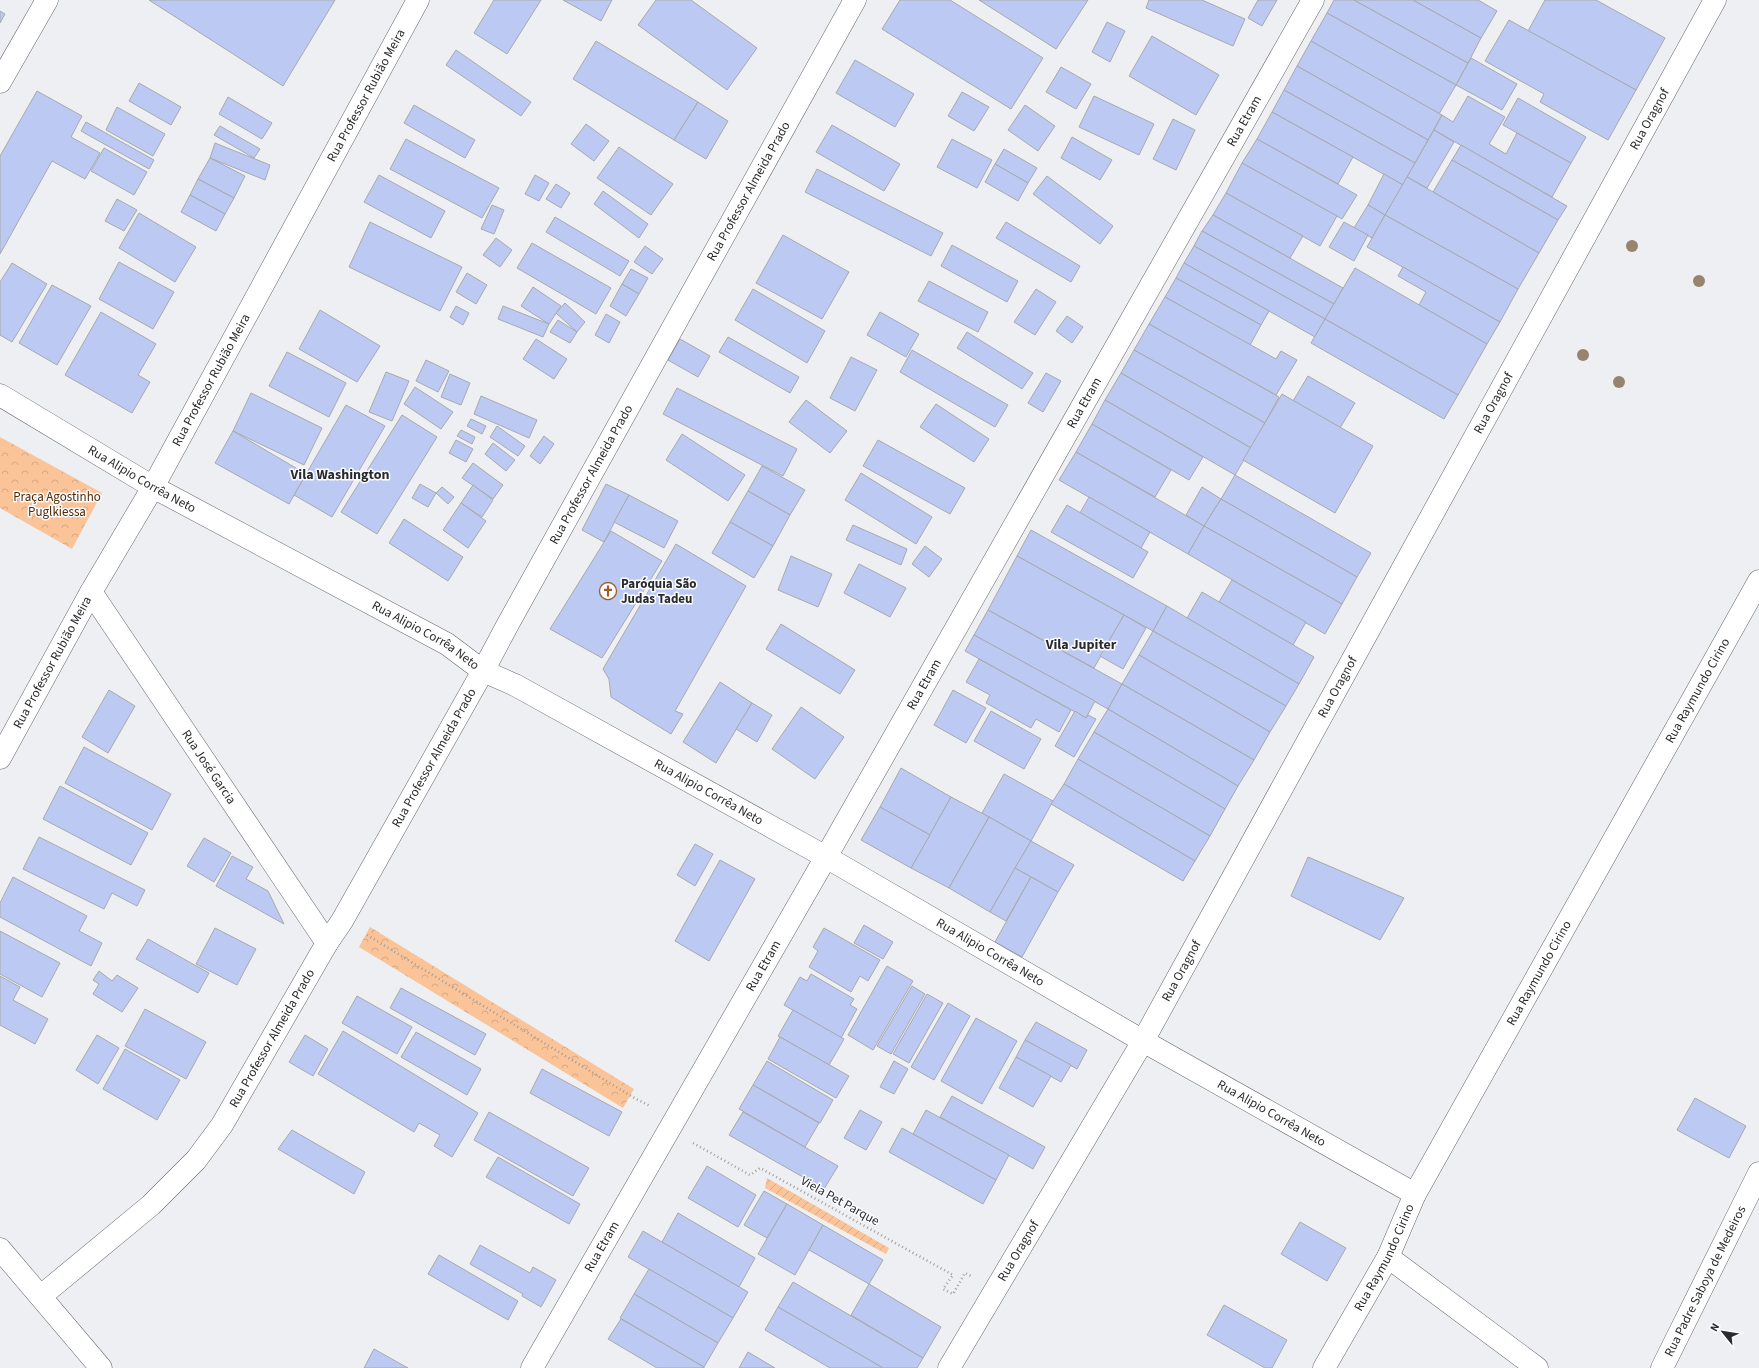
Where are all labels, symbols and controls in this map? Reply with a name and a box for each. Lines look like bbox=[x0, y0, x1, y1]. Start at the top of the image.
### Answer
street label: Rua Professor Rubião Meira bbox=[323, 26, 409, 165]
street label: Rua Oragnof bbox=[1625, 84, 1674, 153]
street label: Rua Etram bbox=[1223, 92, 1266, 150]
street label: Rua Professor Almeida Prado bbox=[702, 118, 795, 264]
street label: Rua Professor Rubião Meira bbox=[168, 310, 255, 450]
street label: Rua Oragnof bbox=[1469, 368, 1518, 437]
street label: Rua Etram bbox=[1062, 374, 1106, 432]
street label: Rua Professor Almeida Prado bbox=[545, 401, 637, 548]
street label: Rua Alipio Corrêa Neto bbox=[84, 441, 199, 517]
district label: Vila Washington bbox=[290, 465, 389, 485]
park label: Praça Agostinho Puglkiessa bbox=[13, 488, 101, 521]
place label: Paróquia São Judas Tadeu bbox=[621, 575, 697, 608]
church icon: Paróquia São Judas Tadeu bbox=[598, 581, 618, 601]
street label: Rua Professor Rubião Meira bbox=[9, 593, 96, 732]
street label: Rua Alipio Corrêa Neto bbox=[369, 597, 483, 674]
district label: Vila Jupiter bbox=[1045, 635, 1117, 655]
street label: Rua Raymundo Cirino bbox=[1661, 635, 1734, 746]
street label: Rua Oragnof bbox=[1313, 652, 1362, 721]
street label: Rua Etram bbox=[902, 656, 946, 713]
street label: Rua Professor Almeida Prado bbox=[388, 685, 480, 831]
street label: Rua José Garcia bbox=[177, 726, 240, 808]
street label: Rua Alipio Corrêa Neto bbox=[651, 755, 766, 830]
street label: Rua Alipio Corrêa Neto bbox=[933, 914, 1048, 991]
street label: Rua Raymundo Cirino bbox=[1502, 917, 1576, 1029]
street label: Rua Oragnof bbox=[1157, 936, 1206, 1005]
street label: Rua Etram bbox=[742, 937, 785, 995]
street label: Rua Professor Almeida Prado bbox=[225, 966, 319, 1111]
street label: Rua Alipio Corrêa Neto bbox=[1214, 1075, 1329, 1151]
street label: Viela Pet Parque bbox=[797, 1172, 883, 1230]
street label: Rua Raymundo Cirino bbox=[1350, 1201, 1419, 1314]
street label: Rua Padre Saboya de Medeiros bbox=[1660, 1202, 1751, 1360]
street label: Rua Oragnof bbox=[993, 1216, 1044, 1285]
street label: Rua Etram bbox=[580, 1218, 624, 1275]
north arrow bbox=[1703, 1312, 1743, 1352]
text: N bbox=[1706, 1320, 1723, 1334]

